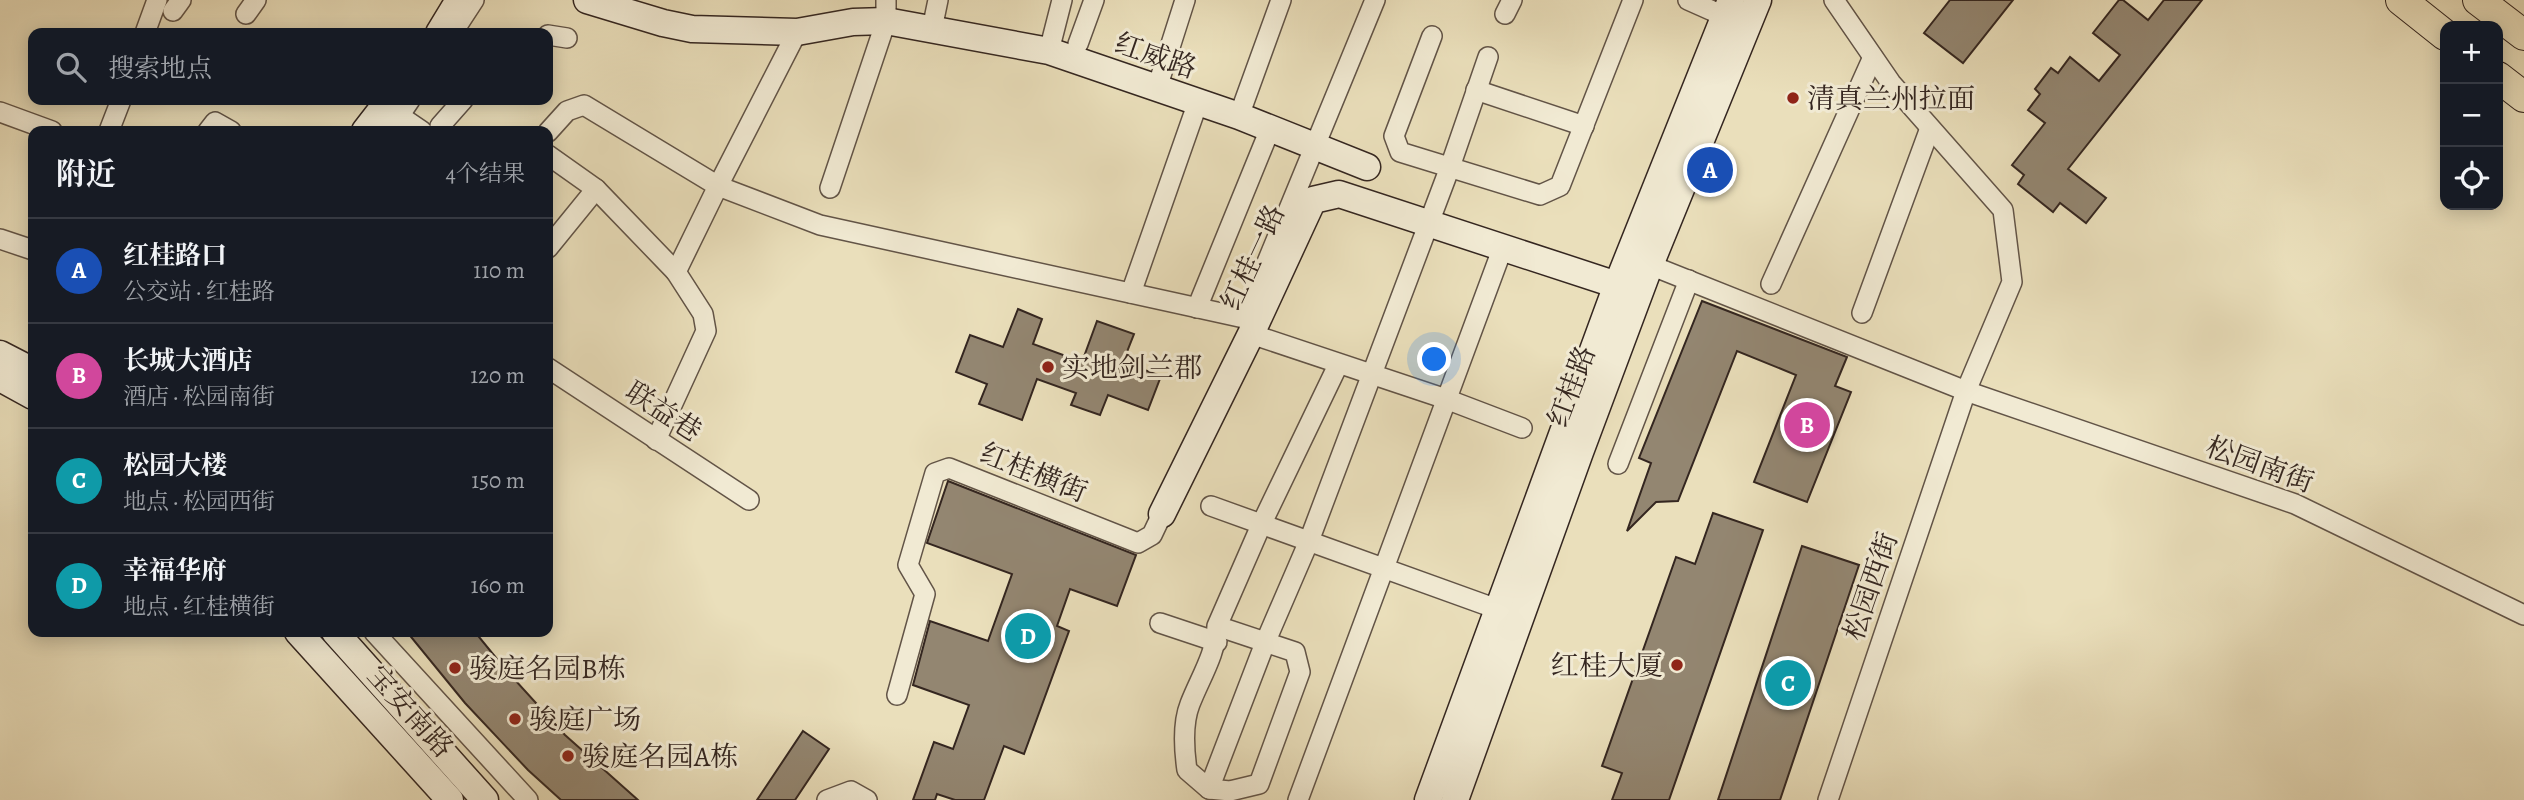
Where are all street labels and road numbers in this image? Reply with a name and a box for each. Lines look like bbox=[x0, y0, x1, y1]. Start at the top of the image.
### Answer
street label: 红威路 bbox=[1110, 24, 1202, 88]
street label: 红桂一路 bbox=[1212, 199, 1294, 316]
street label: 红桂路 bbox=[1539, 340, 1605, 432]
street label: 联益巷 bbox=[618, 373, 709, 451]
street label: 松园南街 bbox=[2201, 428, 2319, 502]
street label: 红桂横街 bbox=[975, 434, 1093, 512]
street label: 松园西街 bbox=[1835, 527, 1907, 645]
street label: 宝安南路 bbox=[359, 657, 462, 766]

